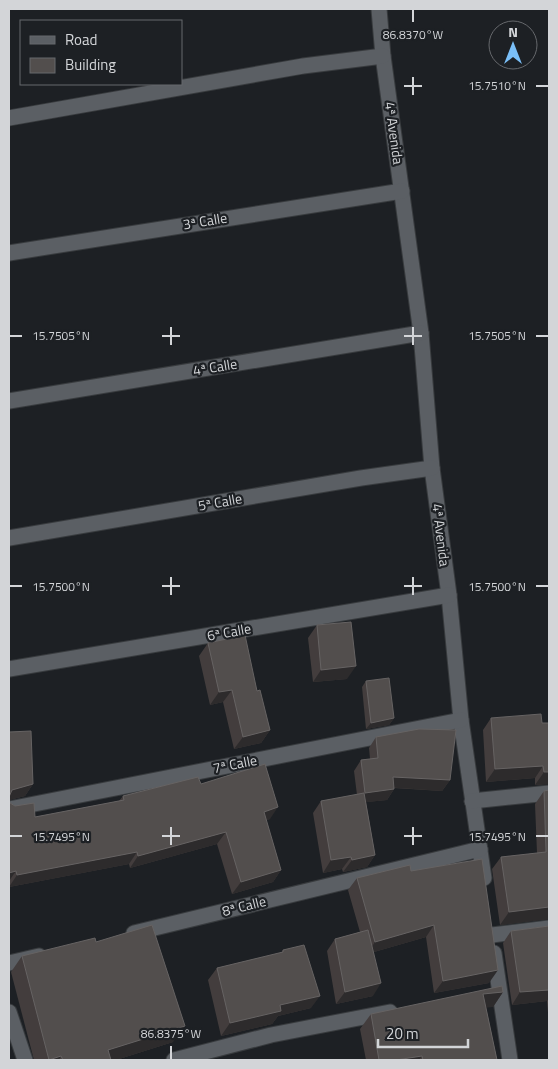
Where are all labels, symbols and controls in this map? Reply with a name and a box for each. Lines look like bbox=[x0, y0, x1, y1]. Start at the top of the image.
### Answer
legend bbox=[20, 20, 182, 85]
north arrow bbox=[488, 20, 538, 70]
text: N bbox=[508, 21, 518, 42]
text: 86.8370°W bbox=[383, 25, 443, 44]
text: Road bbox=[65, 28, 97, 51]
text: Building bbox=[65, 53, 116, 76]
text: 15.7510°N bbox=[468, 76, 526, 95]
street label: 4ª Avenida bbox=[380, 100, 409, 166]
street label: 3ª Calle bbox=[181, 207, 229, 234]
text: 15.7505°N bbox=[32, 326, 90, 345]
text: 15.7505°N bbox=[468, 326, 526, 345]
street label: 4ª Calle bbox=[191, 353, 239, 380]
street label: 5ª Calle bbox=[196, 487, 244, 516]
street label: 4ª Avenida bbox=[427, 502, 456, 568]
text: 15.7500°N bbox=[32, 577, 90, 596]
text: 15.7500°N bbox=[468, 577, 526, 596]
street label: 6ª Calle bbox=[205, 617, 253, 646]
street label: 7ª Calle bbox=[211, 749, 259, 778]
text: 15.7495°N bbox=[32, 827, 90, 846]
text: 15.7495°N bbox=[468, 827, 526, 846]
street label: 8ª Calle bbox=[220, 890, 268, 921]
scale bar bbox=[378, 1016, 468, 1048]
text: 20 m bbox=[386, 1022, 419, 1045]
text: 86.8375°W bbox=[141, 1024, 201, 1043]

